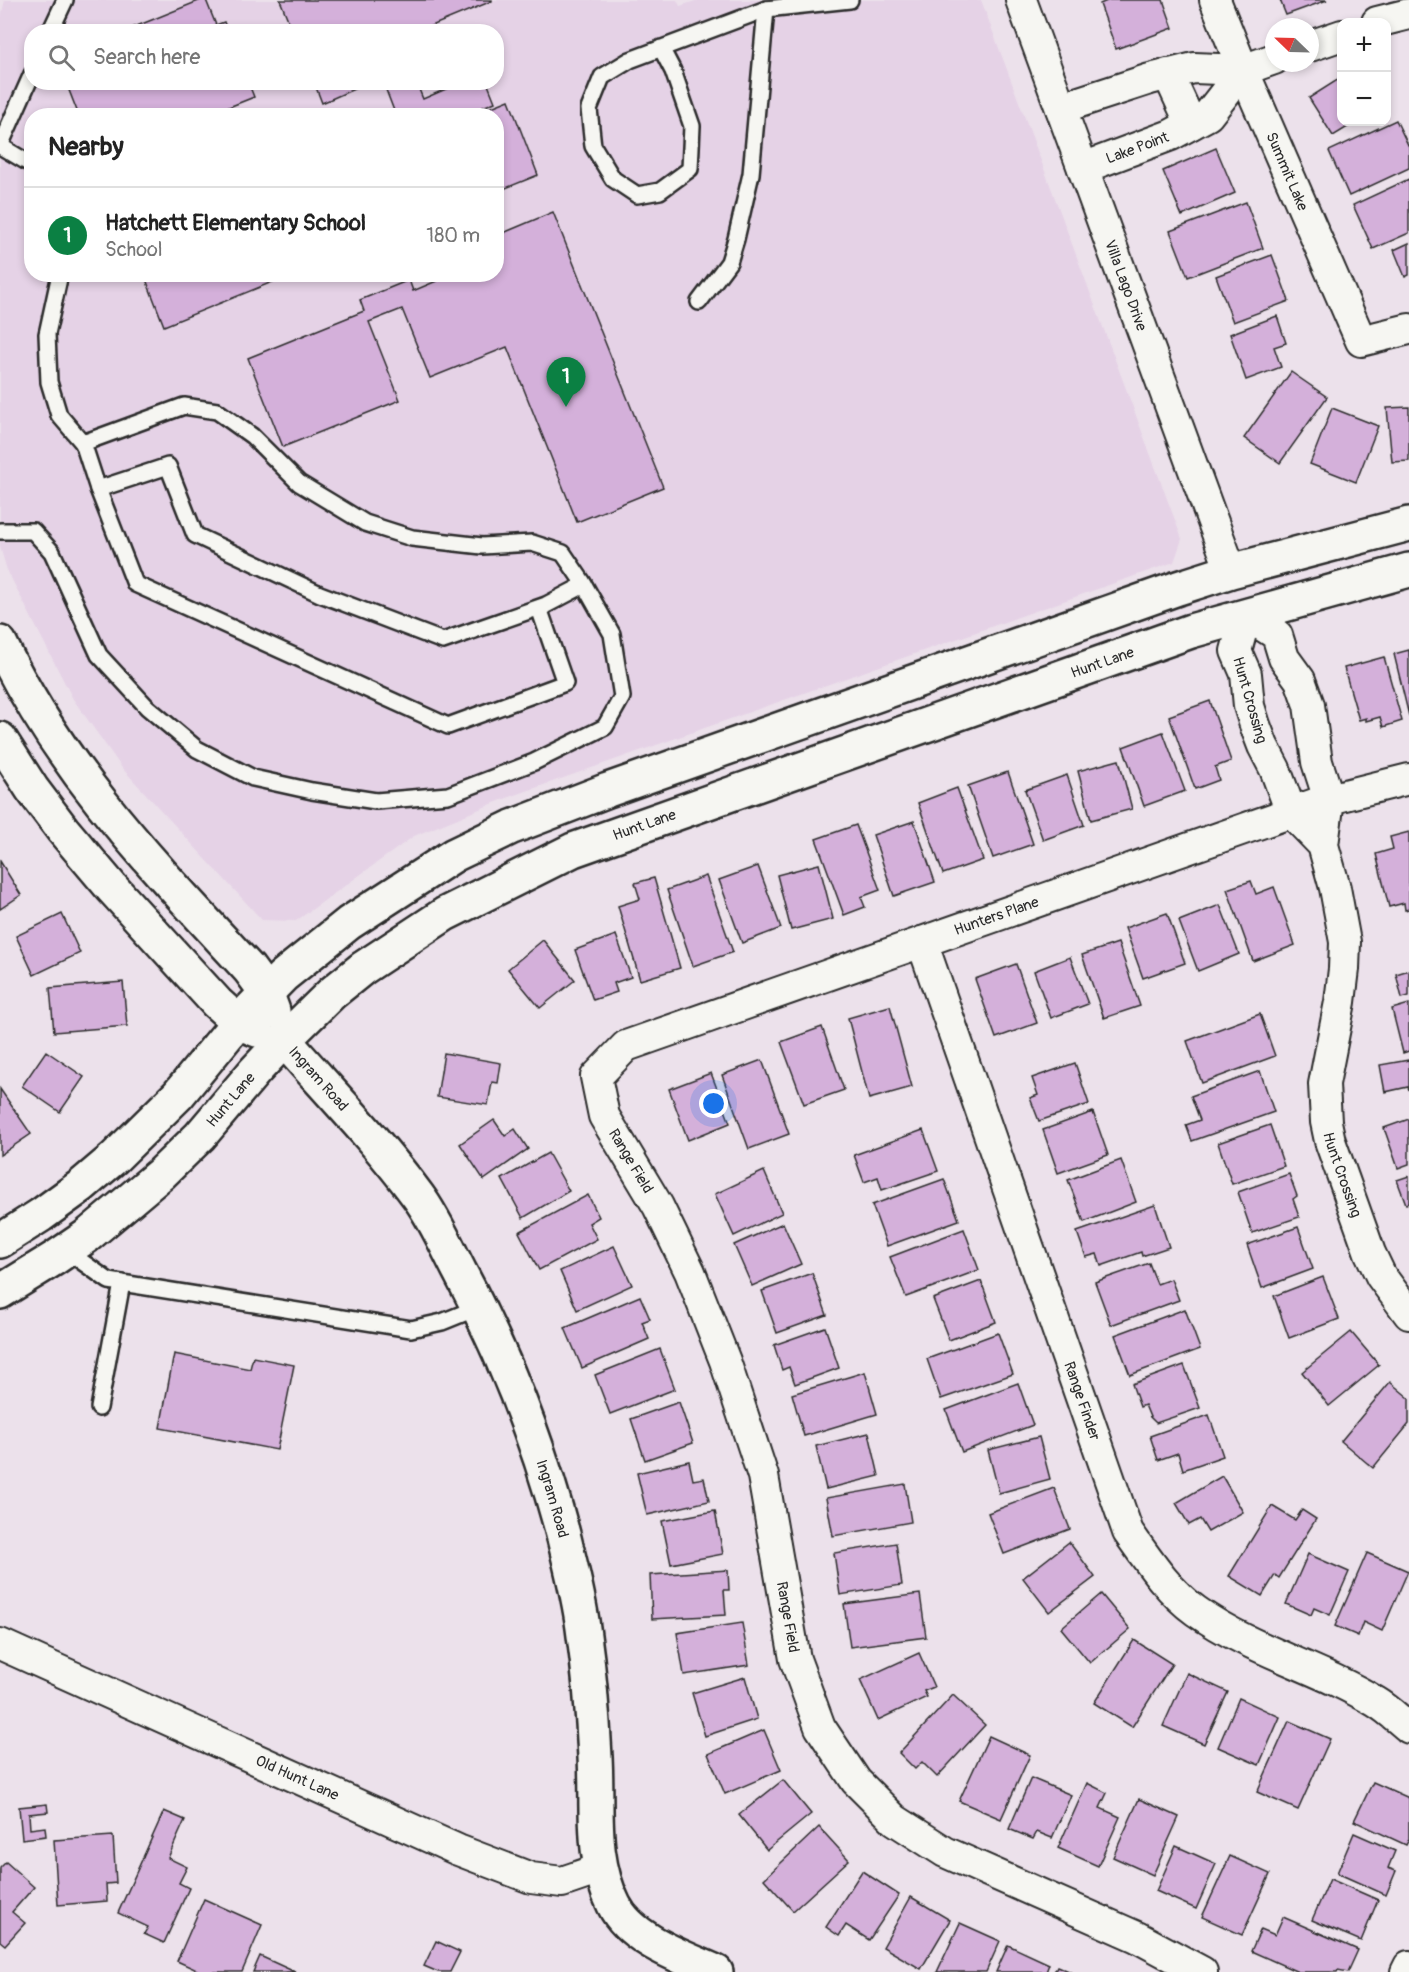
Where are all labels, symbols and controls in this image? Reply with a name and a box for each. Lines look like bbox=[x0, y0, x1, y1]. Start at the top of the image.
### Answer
north arrow bbox=[1265, 18, 1319, 72]
map controls bbox=[1337, 18, 1391, 126]
button: + bbox=[1337, 18, 1391, 72]
search box bbox=[24, 24, 504, 90]
icon: search bbox=[45, 41, 78, 74]
text: Search here bbox=[93, 43, 200, 71]
button: − bbox=[1337, 72, 1391, 126]
street label: Lake Point bbox=[1103, 127, 1172, 169]
street label: Summit Lake bbox=[1261, 129, 1312, 214]
text: Nearby bbox=[48, 131, 124, 163]
text: Hatchett Elementary School bbox=[105, 209, 366, 237]
text: 1 bbox=[64, 223, 71, 248]
text: 180 m bbox=[426, 223, 480, 248]
text: School bbox=[105, 237, 162, 262]
street label: Villa Lago Drive bbox=[1100, 237, 1151, 334]
pin: 1 bbox=[546, 358, 586, 407]
street label: Hunt Lane bbox=[1068, 643, 1137, 683]
street label: Hunt Crossing bbox=[1228, 655, 1271, 746]
street label: Hunt Lane bbox=[610, 805, 679, 845]
street label: Hunters Plane bbox=[952, 893, 1042, 940]
street label: Ingram Road bbox=[284, 1043, 352, 1115]
street label: Hunt Lane bbox=[203, 1068, 260, 1131]
your location bbox=[699, 1089, 728, 1118]
street label: Range Field bbox=[604, 1126, 657, 1197]
street label: Hunt Crossing bbox=[1318, 1131, 1366, 1220]
street label: Range Finder bbox=[1059, 1359, 1104, 1444]
street label: Ingram Road bbox=[531, 1457, 572, 1540]
street label: Range Field bbox=[772, 1580, 803, 1654]
street label: Old Hunt Lane bbox=[252, 1751, 342, 1805]

